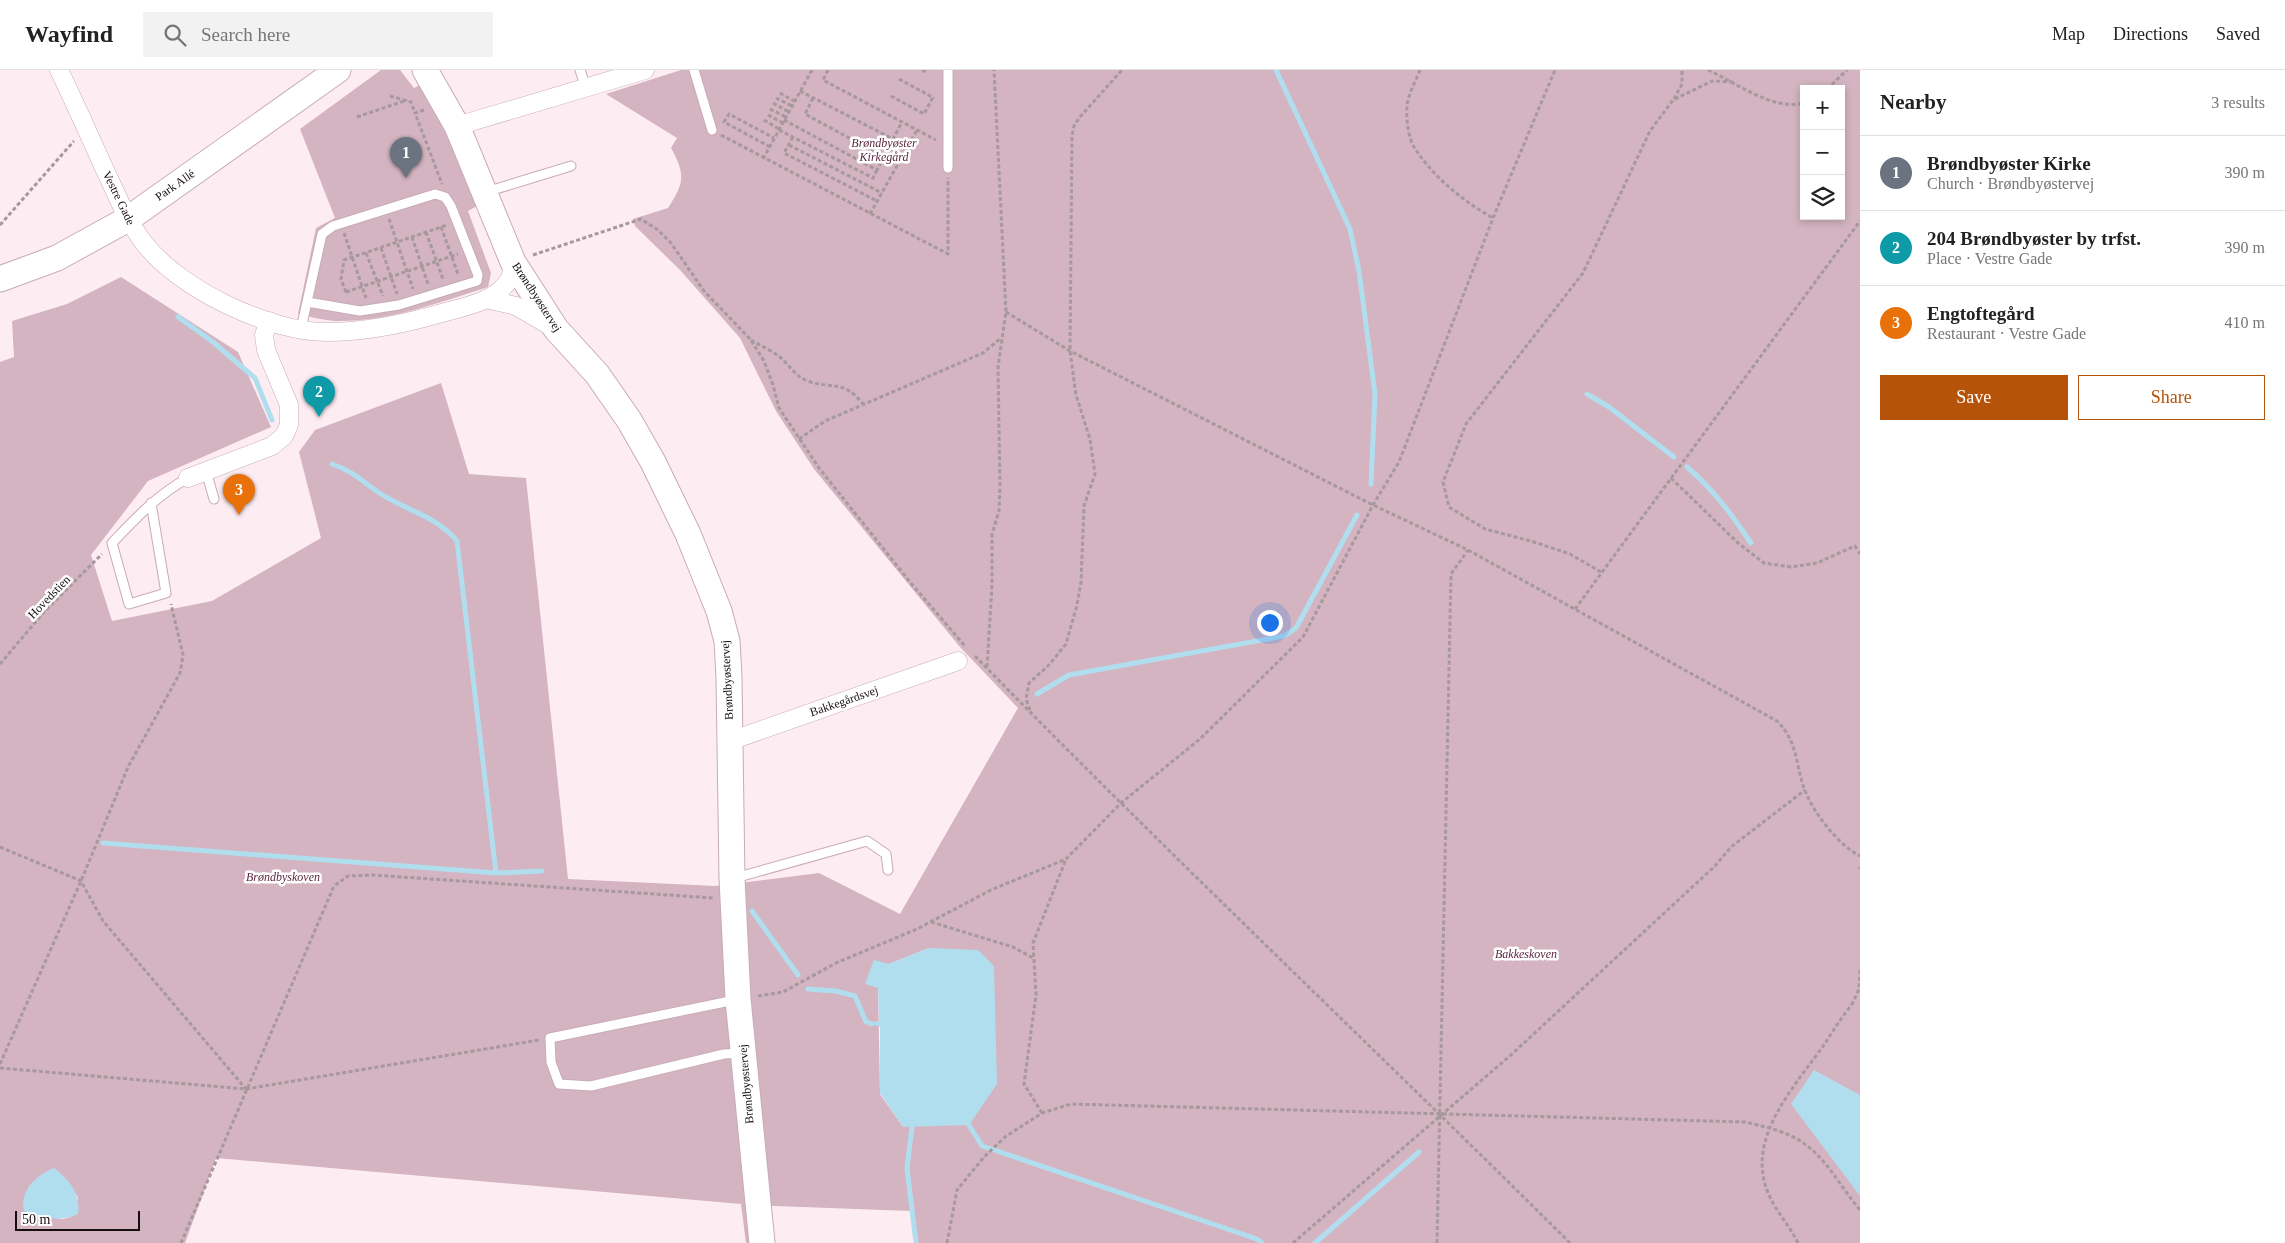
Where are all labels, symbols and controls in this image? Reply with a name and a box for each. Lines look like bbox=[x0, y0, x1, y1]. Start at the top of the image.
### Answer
search box bbox=[143, 12, 493, 57]
text: Wayfind bbox=[25, 21, 113, 47]
icon: search bbox=[161, 21, 189, 49]
text: Search here bbox=[201, 24, 290, 45]
text: Map bbox=[2052, 24, 2085, 44]
text: Directions bbox=[2113, 24, 2188, 44]
text: Saved bbox=[2216, 24, 2260, 44]
map controls bbox=[1800, 85, 1845, 220]
button: + bbox=[1800, 85, 1845, 130]
text: Nearby bbox=[1880, 90, 1947, 114]
text: 3 results bbox=[2211, 94, 2265, 111]
button: − bbox=[1800, 130, 1845, 175]
park label: Brøndbyøster Kirkegård bbox=[851, 136, 917, 164]
pin: 1 bbox=[390, 137, 422, 178]
text: Brøndbyøster Kirke bbox=[1927, 153, 2091, 174]
text: 1 bbox=[1892, 164, 1900, 181]
text: 390 m bbox=[2225, 164, 2265, 181]
street label: Park Allé bbox=[153, 166, 197, 204]
street label: Vestre Gade bbox=[100, 169, 138, 227]
button: layers bbox=[1800, 175, 1845, 220]
text: Church · Brøndbyøstervej bbox=[1927, 175, 2094, 192]
text: 204 Brøndbyøster by trfst. bbox=[1927, 228, 2141, 249]
text: 2 bbox=[1892, 239, 1900, 256]
text: 390 m bbox=[2225, 239, 2265, 256]
text: Place · Vestre Gade bbox=[1927, 250, 2052, 267]
street label: Brøndbyøstervej bbox=[509, 260, 565, 334]
text: Engtoftegård bbox=[1927, 303, 2035, 324]
text: 3 bbox=[1892, 314, 1900, 331]
text: 410 m bbox=[2225, 314, 2265, 331]
text: Restaurant · Vestre Gade bbox=[1927, 325, 2086, 342]
button: Save bbox=[1880, 375, 2068, 420]
button: Share bbox=[2078, 375, 2265, 420]
pin: 2 bbox=[303, 376, 335, 417]
pin: 3 bbox=[223, 474, 255, 515]
street label: Hovedstien bbox=[25, 572, 73, 622]
your location bbox=[1257, 610, 1283, 636]
street label: Brøndbyøstervej bbox=[718, 640, 736, 720]
street label: Bakkegårdsvej bbox=[808, 683, 880, 719]
park label: Brøndbyskoven bbox=[246, 870, 320, 884]
park label: Bakkeskoven bbox=[1495, 947, 1557, 961]
street label: Brøndbyøstervej bbox=[736, 1044, 756, 1124]
scale bar bbox=[15, 1208, 140, 1231]
text: 50 m bbox=[22, 1212, 50, 1227]

